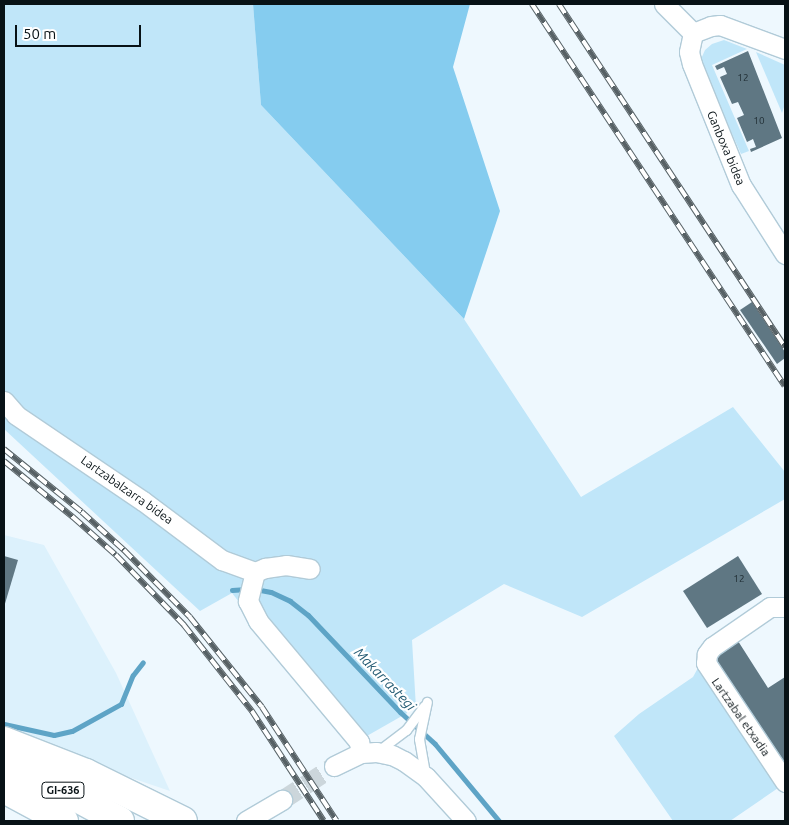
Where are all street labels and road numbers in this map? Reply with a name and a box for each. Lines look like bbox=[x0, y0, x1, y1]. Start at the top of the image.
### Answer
street label: Ganboxa bidea bbox=[704, 109, 748, 187]
street label: Lartzabalzarra bidea bbox=[78, 453, 176, 527]
street label: Lartzabal etxadia bbox=[709, 675, 773, 759]
road number: GI-636 bbox=[40, 782, 86, 798]

